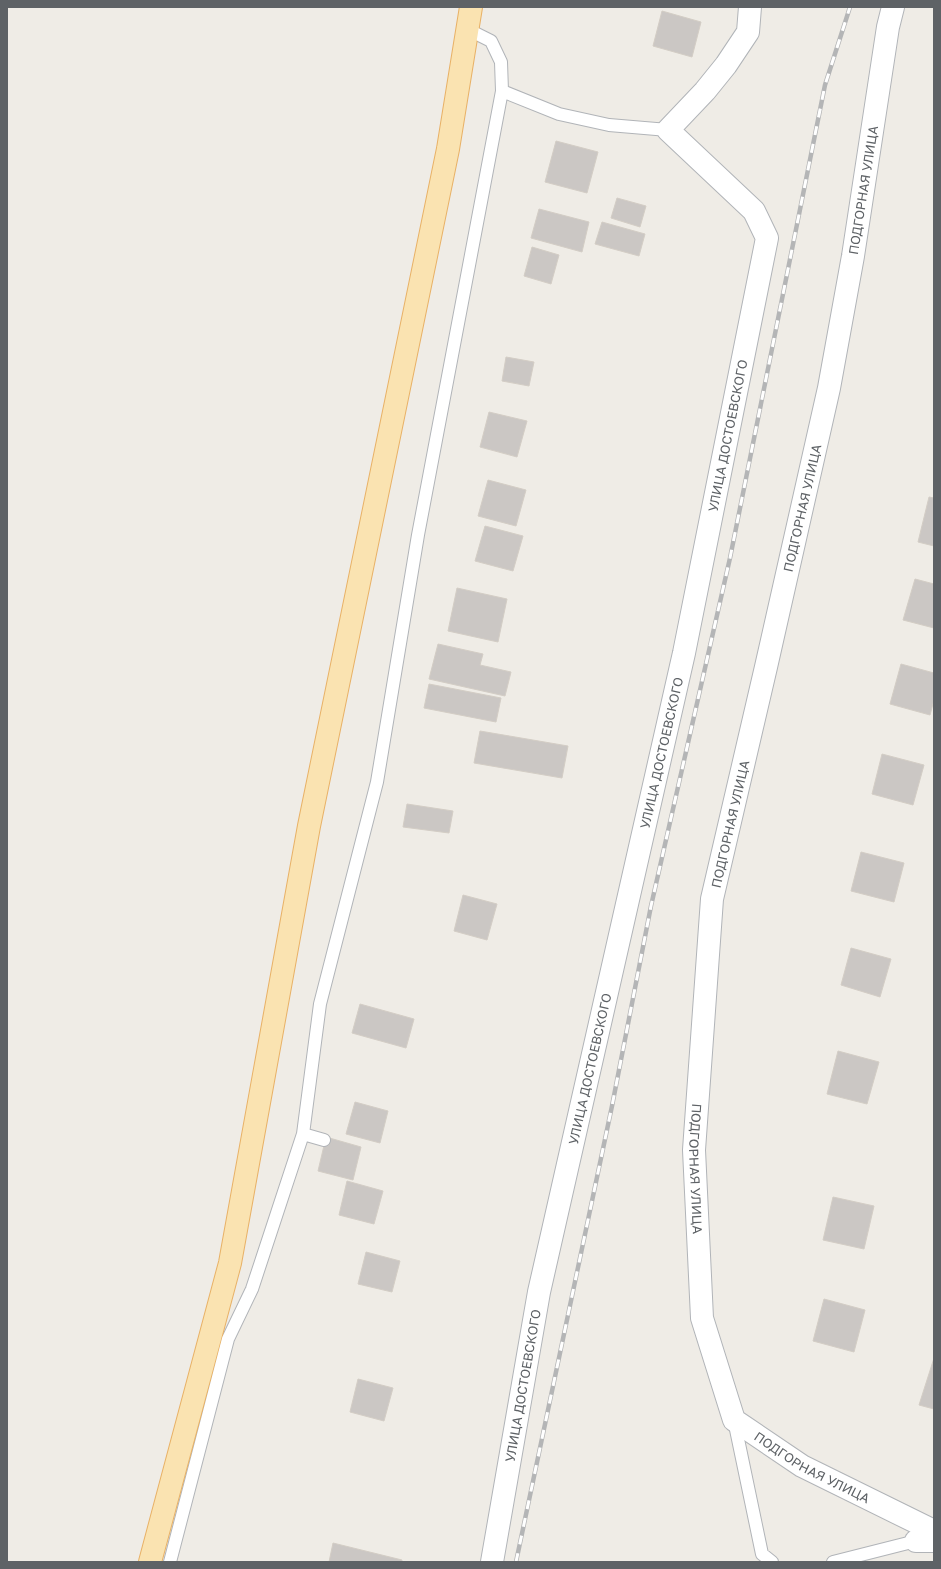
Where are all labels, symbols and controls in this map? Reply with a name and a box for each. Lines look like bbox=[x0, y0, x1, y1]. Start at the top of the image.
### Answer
street label: ПОДГОРНАЯ УЛИЦА bbox=[845, 124, 881, 256]
street label: УЛИЦА ДОСТОЕВСКОГО bbox=[704, 358, 751, 513]
street label: ПОДГОРНАЯ УЛИЦА bbox=[780, 442, 825, 573]
street label: УЛИЦА ДОСТОЕВСКОГО bbox=[636, 675, 686, 830]
street label: ПОДГОРНАЯ УЛИЦА bbox=[708, 758, 753, 889]
street label: УЛИЦА ДОСТОЕВСКОГО bbox=[565, 991, 615, 1146]
street label: ПОДГОРНАЯ УЛИЦА bbox=[686, 1103, 706, 1235]
street label: УЛИЦА ДОСТОЕВСКОГО bbox=[502, 1308, 544, 1463]
street label: ПОДГОРНАЯ УЛИЦА bbox=[751, 1428, 873, 1506]

